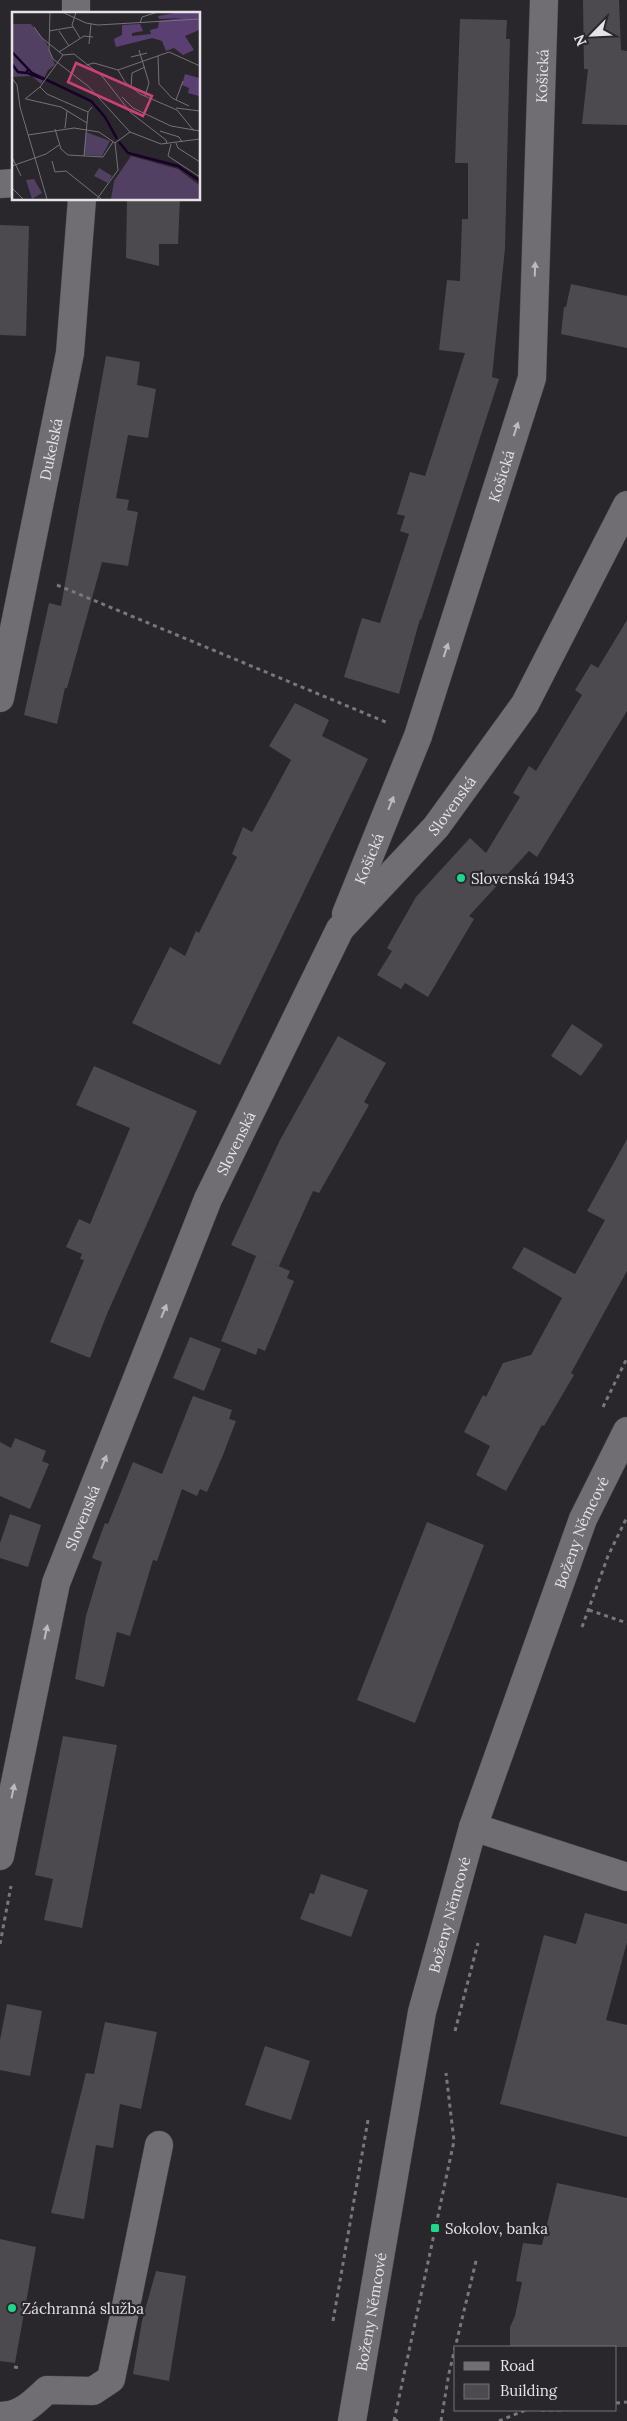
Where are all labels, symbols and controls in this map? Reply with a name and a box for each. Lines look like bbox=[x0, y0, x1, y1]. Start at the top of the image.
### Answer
north arrow bbox=[567, 10, 617, 60]
inset map bbox=[12, 12, 200, 200]
text: N bbox=[570, 32, 591, 49]
street label: Košická bbox=[531, 48, 552, 103]
one-way arrow bbox=[532, 260, 540, 276]
street label: Dukelská bbox=[35, 416, 66, 482]
one-way arrow bbox=[512, 421, 520, 436]
street label: Košická bbox=[484, 447, 518, 504]
one-way arrow bbox=[442, 643, 450, 658]
street label: Slovenská bbox=[424, 772, 480, 839]
one-way arrow bbox=[387, 795, 395, 810]
street label: Košická bbox=[350, 830, 387, 887]
place label: Slovenská 1943 bbox=[471, 869, 574, 888]
marker: Slovenská 1943 bbox=[455, 872, 467, 884]
street label: Slovenská bbox=[212, 1108, 259, 1178]
one-way arrow bbox=[160, 1303, 168, 1318]
one-way arrow bbox=[101, 1455, 109, 1469]
street label: Boženy Němcové bbox=[550, 1473, 613, 1591]
street label: Slovenská bbox=[60, 1482, 103, 1553]
one-way arrow bbox=[43, 1623, 51, 1639]
one-way arrow bbox=[10, 1782, 18, 1798]
street label: Boženy Němcové bbox=[424, 1854, 474, 1975]
place label: Sokolov, banka bbox=[445, 2219, 548, 2238]
marker: Sokolov, banka bbox=[429, 2222, 441, 2234]
street label: Boženy Němcové bbox=[351, 2251, 390, 2372]
place label: Záchranná služba bbox=[22, 2299, 144, 2318]
marker: Záchranná služba bbox=[6, 2302, 18, 2314]
legend bbox=[454, 2346, 617, 2411]
text: Road bbox=[500, 2356, 535, 2375]
text: Building bbox=[500, 2381, 558, 2400]

